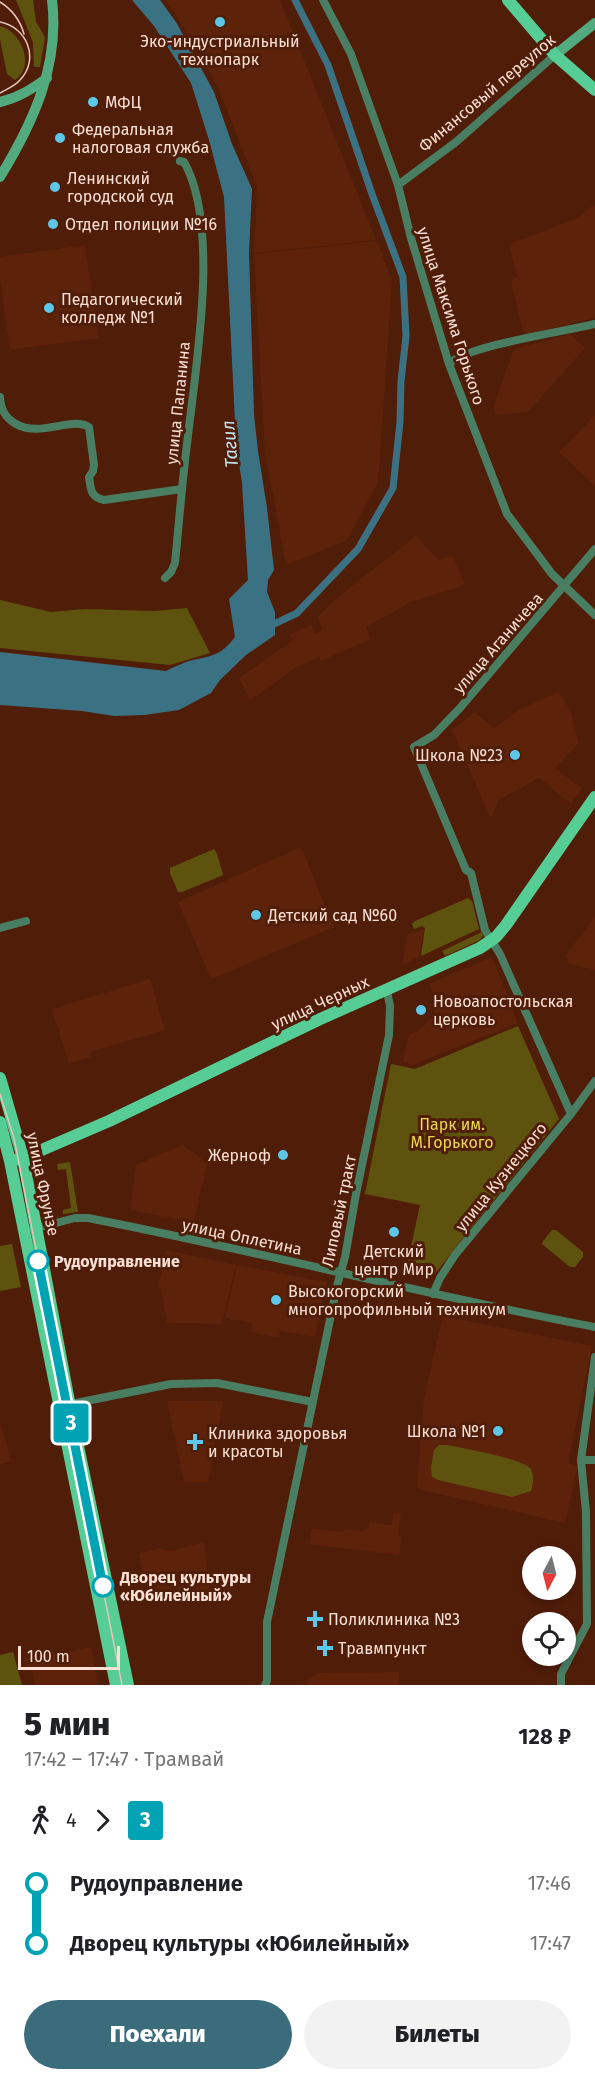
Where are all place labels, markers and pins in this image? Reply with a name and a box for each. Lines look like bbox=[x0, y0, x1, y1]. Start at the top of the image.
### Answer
marker: Эко-индустриальный технопарк bbox=[213, 15, 227, 29]
place label: Эко-индустриальный технопарк bbox=[140, 32, 300, 69]
place label: МФЦ bbox=[105, 93, 141, 112]
marker: МФЦ bbox=[86, 95, 100, 109]
place label: Федеральная налоговая служба bbox=[72, 120, 209, 157]
marker: Федеральная налоговая служба bbox=[53, 131, 67, 145]
place label: Ленинский городской суд bbox=[67, 169, 174, 206]
marker: Ленинский городской суд bbox=[48, 180, 62, 194]
place label: Отдел полиции №16 bbox=[65, 215, 217, 234]
marker: Отдел полиции №16 bbox=[46, 217, 60, 231]
place label: Педагогический колледж №1 bbox=[61, 290, 183, 327]
marker: Педагогический колледж №1 bbox=[42, 301, 56, 315]
place label: Школа №23 bbox=[415, 746, 503, 765]
marker: Школа №23 bbox=[508, 748, 522, 762]
place label: Детский сад №60 bbox=[267, 906, 397, 925]
marker: Детский сад №60 bbox=[249, 908, 263, 922]
place label: Новоапостольская церковь bbox=[433, 992, 573, 1029]
marker: Новоапостольская церковь bbox=[414, 1003, 428, 1017]
place label: Жерноф bbox=[208, 1146, 271, 1165]
marker: Жерноф bbox=[276, 1148, 290, 1162]
marker: Детский центр Мир bbox=[387, 1225, 401, 1239]
place label: Детский центр Мир bbox=[354, 1242, 434, 1279]
marker: Рудоуправление bbox=[27, 1250, 49, 1272]
place label: Рудоуправление bbox=[54, 1252, 180, 1271]
place label: Высокогорский многопрофильный техникум bbox=[288, 1282, 506, 1319]
marker: Высокогорский многопрофильный техникум bbox=[269, 1293, 283, 1307]
place label: Школа №1 bbox=[407, 1422, 486, 1441]
place label: Клиника здоровья и красоты bbox=[208, 1424, 347, 1461]
marker: Школа №1 bbox=[491, 1424, 505, 1438]
marker: Клиника здоровья и красоты bbox=[186, 1433, 204, 1451]
place label: Дворец культуры «Юбилейный» bbox=[119, 1568, 251, 1605]
marker: Дворец культуры «Юбилейный» bbox=[92, 1575, 114, 1597]
marker: Поликлиника №3 bbox=[306, 1610, 324, 1628]
place label: Поликлиника №3 bbox=[328, 1610, 460, 1629]
marker: Травмпункт bbox=[316, 1639, 334, 1657]
place label: Травмпункт bbox=[338, 1639, 427, 1658]

